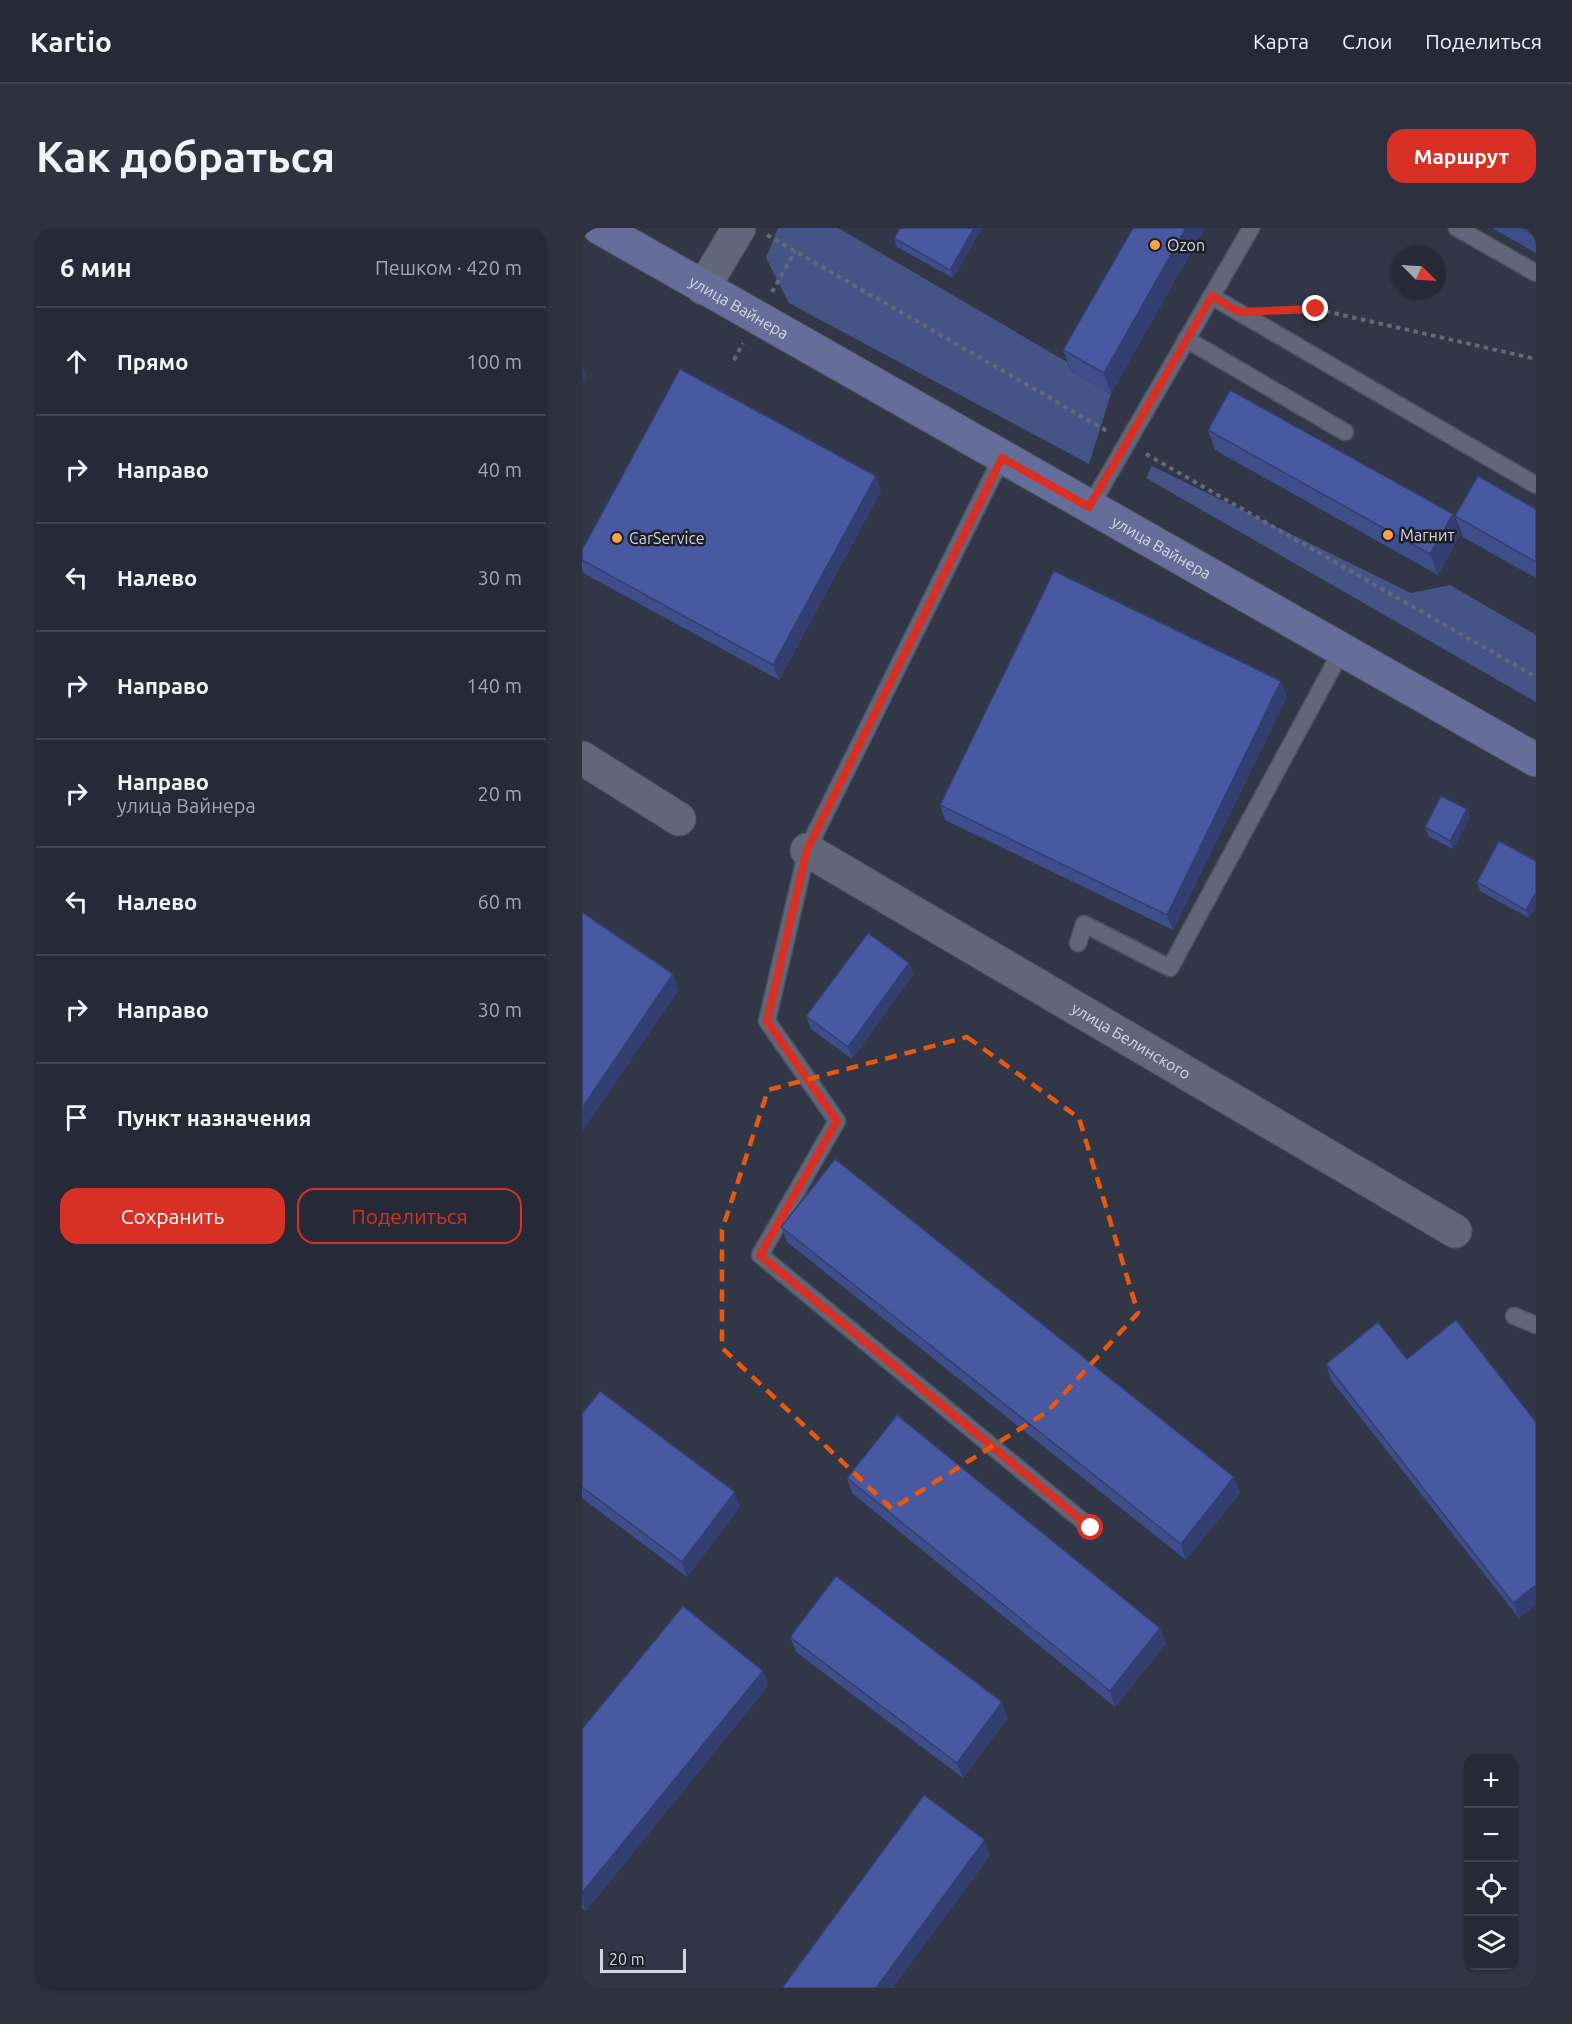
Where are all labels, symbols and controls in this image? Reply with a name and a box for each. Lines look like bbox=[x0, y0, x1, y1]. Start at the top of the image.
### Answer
text: Kartio bbox=[30, 26, 112, 57]
text: Карта bbox=[1253, 29, 1309, 53]
text: Слои bbox=[1342, 29, 1392, 53]
text: Поделиться bbox=[1425, 29, 1542, 53]
button: Маршрут bbox=[1387, 129, 1536, 183]
text: Как добраться bbox=[36, 133, 335, 180]
place label: Ozon bbox=[1167, 236, 1205, 254]
marker: Ozon bbox=[1148, 238, 1162, 252]
north arrow bbox=[1392, 246, 1446, 300]
text: 6 мин bbox=[60, 253, 132, 282]
text: Пешком · 420 m bbox=[375, 256, 522, 279]
street label: улица Вайнера bbox=[686, 272, 792, 342]
route end bbox=[1302, 295, 1328, 321]
icon: ahead bbox=[60, 345, 93, 378]
text: Прямо bbox=[117, 349, 188, 374]
text: 100 m bbox=[466, 350, 522, 373]
icon: right bbox=[60, 453, 93, 486]
text: Направо bbox=[117, 457, 209, 482]
text: 40 m bbox=[478, 458, 522, 481]
street label: улица Вайнера bbox=[1109, 512, 1214, 583]
place label: Магнит bbox=[1400, 526, 1455, 544]
marker: Магнит bbox=[1381, 528, 1395, 542]
place label: CarService bbox=[629, 529, 705, 547]
marker: CarService bbox=[610, 531, 624, 545]
icon: left bbox=[60, 561, 93, 594]
text: Налево bbox=[117, 565, 197, 590]
text: 30 m bbox=[478, 566, 522, 589]
icon: right bbox=[60, 669, 93, 702]
text: Направо bbox=[117, 673, 209, 698]
text: 140 m bbox=[466, 674, 522, 697]
text: Направо bbox=[117, 769, 209, 794]
icon: right bbox=[60, 777, 93, 810]
text: 20 m bbox=[478, 782, 522, 805]
text: улица Вайнера bbox=[117, 794, 256, 817]
icon: left bbox=[60, 885, 93, 918]
text: Налево bbox=[117, 889, 197, 914]
text: 60 m bbox=[478, 890, 522, 913]
icon: right bbox=[60, 993, 93, 1026]
text: Направо bbox=[117, 997, 209, 1022]
text: 30 m bbox=[478, 998, 522, 1021]
street label: улица Белинского bbox=[1068, 999, 1194, 1083]
icon: arrive bbox=[60, 1101, 93, 1134]
text: Пункт назначения bbox=[117, 1105, 311, 1130]
button: Сохранить bbox=[60, 1188, 285, 1244]
button: Поделиться bbox=[297, 1188, 522, 1244]
route start bbox=[1077, 1514, 1103, 1540]
map controls bbox=[1464, 1754, 1518, 1970]
button: + bbox=[1464, 1754, 1518, 1808]
button: − bbox=[1464, 1808, 1518, 1862]
button: locate bbox=[1464, 1862, 1518, 1916]
button: layers bbox=[1464, 1916, 1518, 1970]
scale bar bbox=[600, 1946, 686, 1974]
text: 20 m bbox=[609, 1950, 645, 1968]

